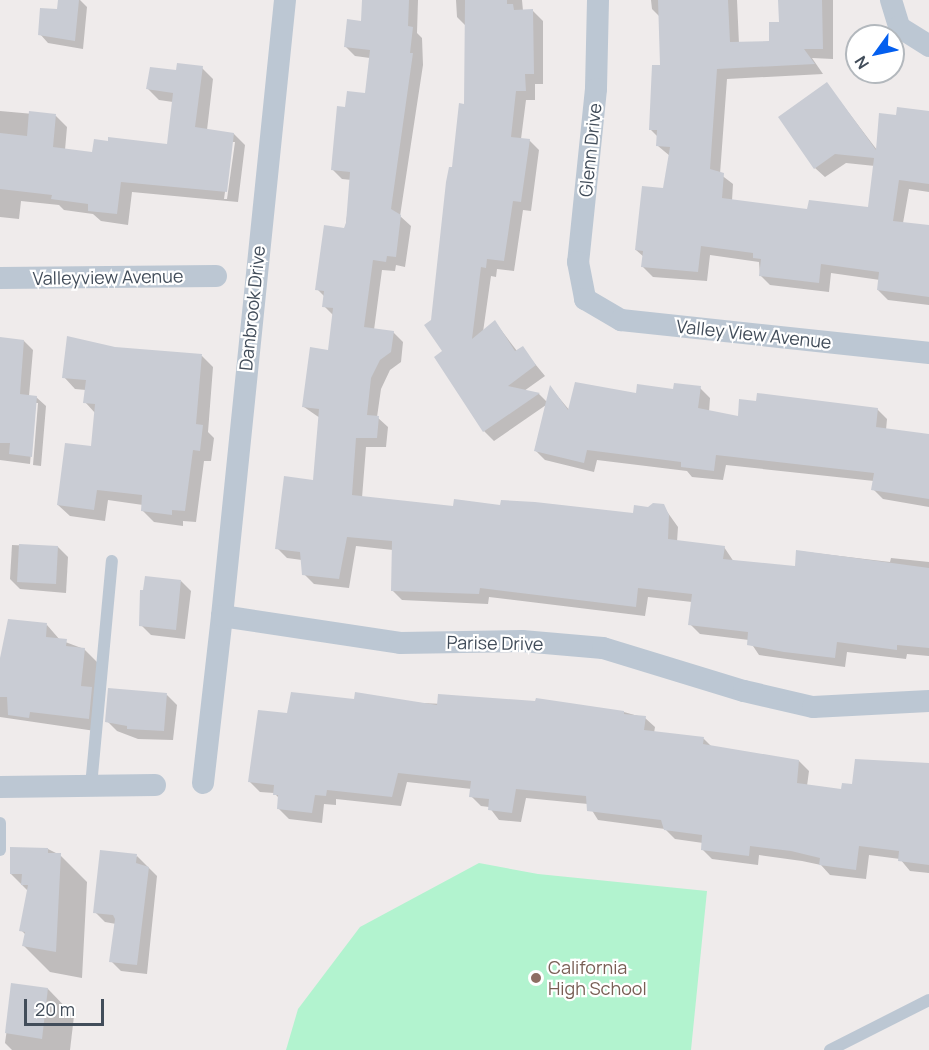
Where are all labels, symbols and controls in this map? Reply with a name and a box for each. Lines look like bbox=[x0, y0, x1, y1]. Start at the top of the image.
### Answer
north arrow bbox=[845, 24, 905, 84]
text: N bbox=[849, 52, 874, 74]
street label: Glenn Drive bbox=[574, 102, 606, 198]
street label: Danbrook Drive bbox=[235, 244, 269, 372]
street label: Valleyview Avenue bbox=[32, 265, 184, 289]
street label: Valley View Avenue bbox=[675, 315, 833, 353]
street label: Parise Drive bbox=[446, 631, 544, 655]
place label: California High School bbox=[548, 957, 647, 1000]
marker: California High School bbox=[529, 971, 543, 985]
scale bar bbox=[27, 987, 106, 1025]
text: 20 m bbox=[35, 997, 75, 1021]

